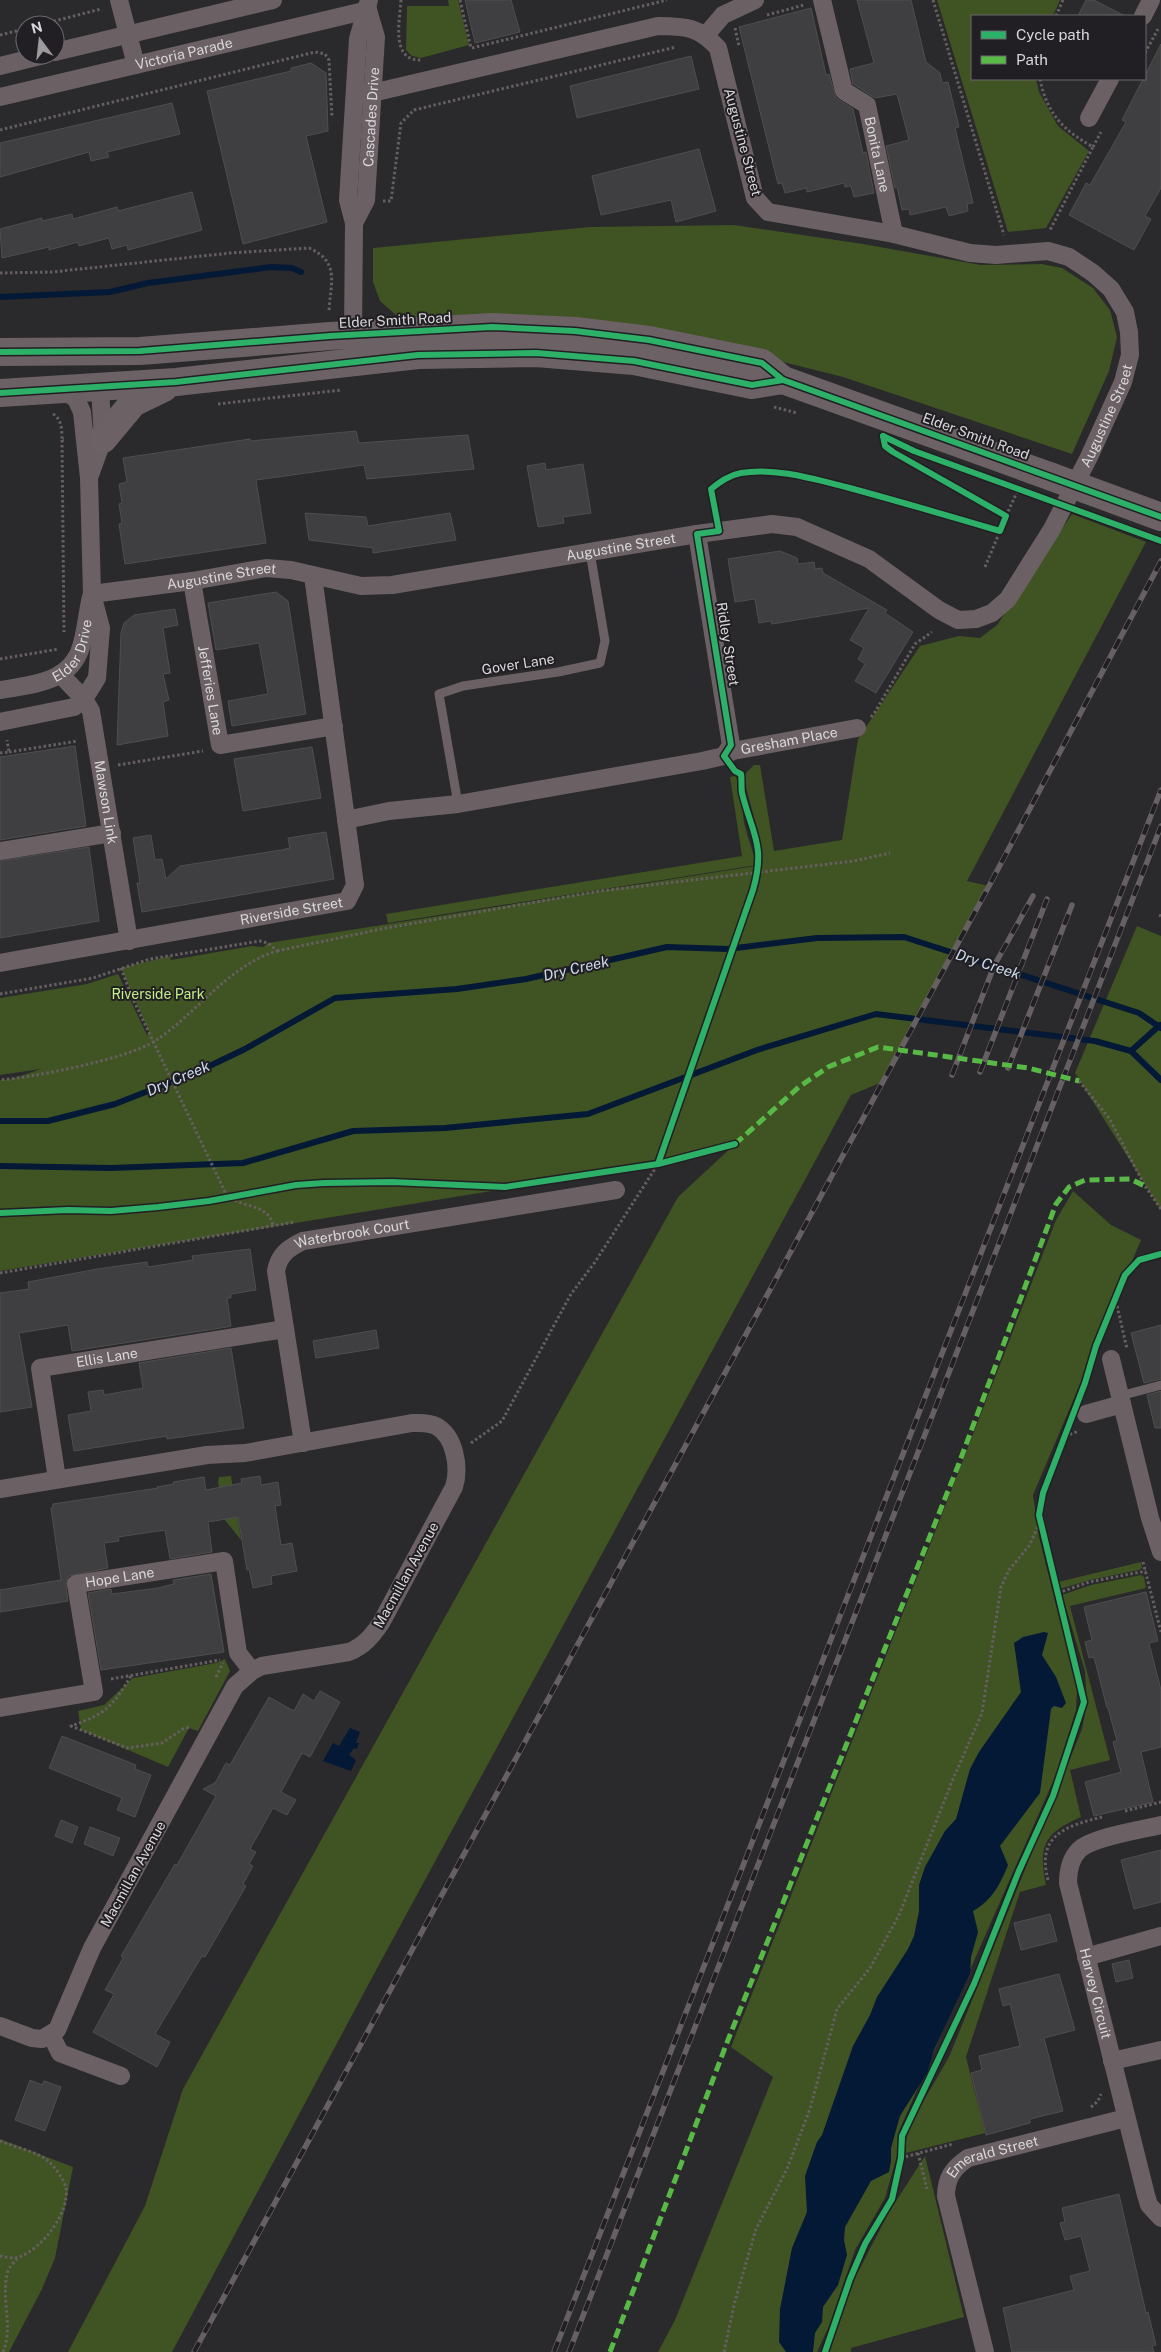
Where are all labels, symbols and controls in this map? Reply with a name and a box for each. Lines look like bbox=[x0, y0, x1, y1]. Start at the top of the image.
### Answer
north arrow bbox=[15, 15, 65, 65]
legend bbox=[971, 15, 1146, 80]
text: N bbox=[29, 18, 44, 37]
text: Cycle path bbox=[1016, 26, 1090, 43]
street label: Victoria Parade bbox=[134, 34, 234, 73]
text: Path bbox=[1016, 51, 1048, 68]
street label: Cascades Drive bbox=[360, 67, 382, 167]
street label: Augustine Street bbox=[721, 86, 765, 198]
street label: Bonita Lane bbox=[862, 115, 893, 194]
street label: Elder Smith Road bbox=[338, 309, 452, 331]
street label: Augustine Street bbox=[1077, 362, 1135, 470]
street label: Elder Smith Road bbox=[920, 409, 1032, 463]
street label: Augustine Street bbox=[565, 530, 677, 564]
street label: Augustine Street bbox=[166, 560, 277, 592]
street label: Ridley Street bbox=[713, 601, 743, 687]
street label: Elder Drive bbox=[49, 618, 95, 685]
street label: Jefferies Lane bbox=[195, 644, 226, 736]
street label: Gover Lane bbox=[481, 650, 556, 678]
street label: Gresham Place bbox=[739, 724, 839, 757]
street label: Mawson Link bbox=[91, 759, 121, 845]
street label: Riverside Street bbox=[239, 894, 344, 928]
water label: Dry Creek bbox=[953, 946, 1023, 983]
water label: Dry Creek bbox=[541, 952, 611, 984]
park label: Riverside Park bbox=[111, 986, 205, 1002]
water label: Dry Creek bbox=[144, 1057, 213, 1099]
street label: Waterbrook Court bbox=[292, 1216, 411, 1252]
street label: Ellis Lane bbox=[75, 1345, 139, 1370]
street label: Macmillan Avenue bbox=[370, 1519, 442, 1631]
street label: Hope Lane bbox=[84, 1564, 155, 1590]
street label: Macmillan Avenue bbox=[97, 1818, 169, 1930]
street label: Harvey Circuit bbox=[1077, 1946, 1115, 2041]
street label: Emerald Street bbox=[943, 2133, 1040, 2181]

